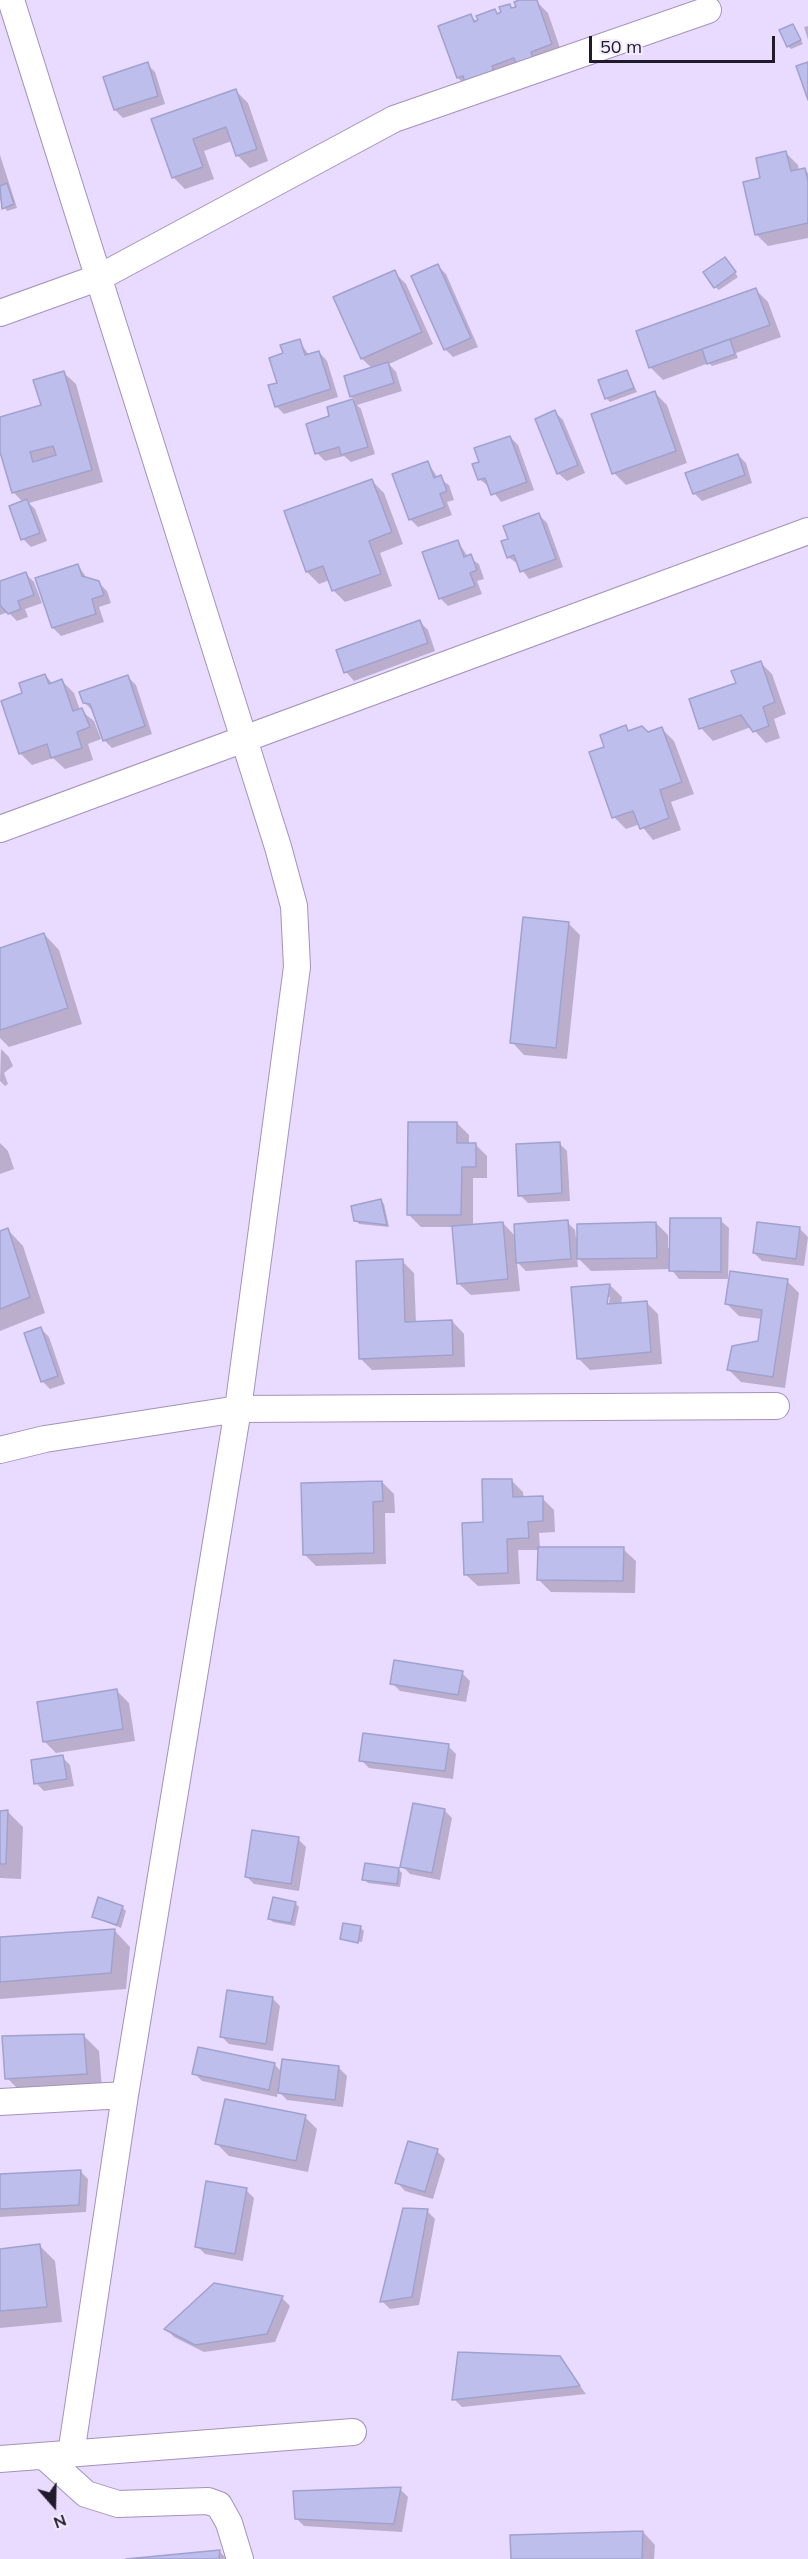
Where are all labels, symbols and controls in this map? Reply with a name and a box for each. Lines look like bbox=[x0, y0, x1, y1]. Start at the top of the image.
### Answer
scale bar bbox=[592, 24, 778, 62]
text: 50 m bbox=[600, 35, 642, 58]
north arrow bbox=[24, 2475, 84, 2535]
text: N bbox=[51, 2510, 69, 2533]

